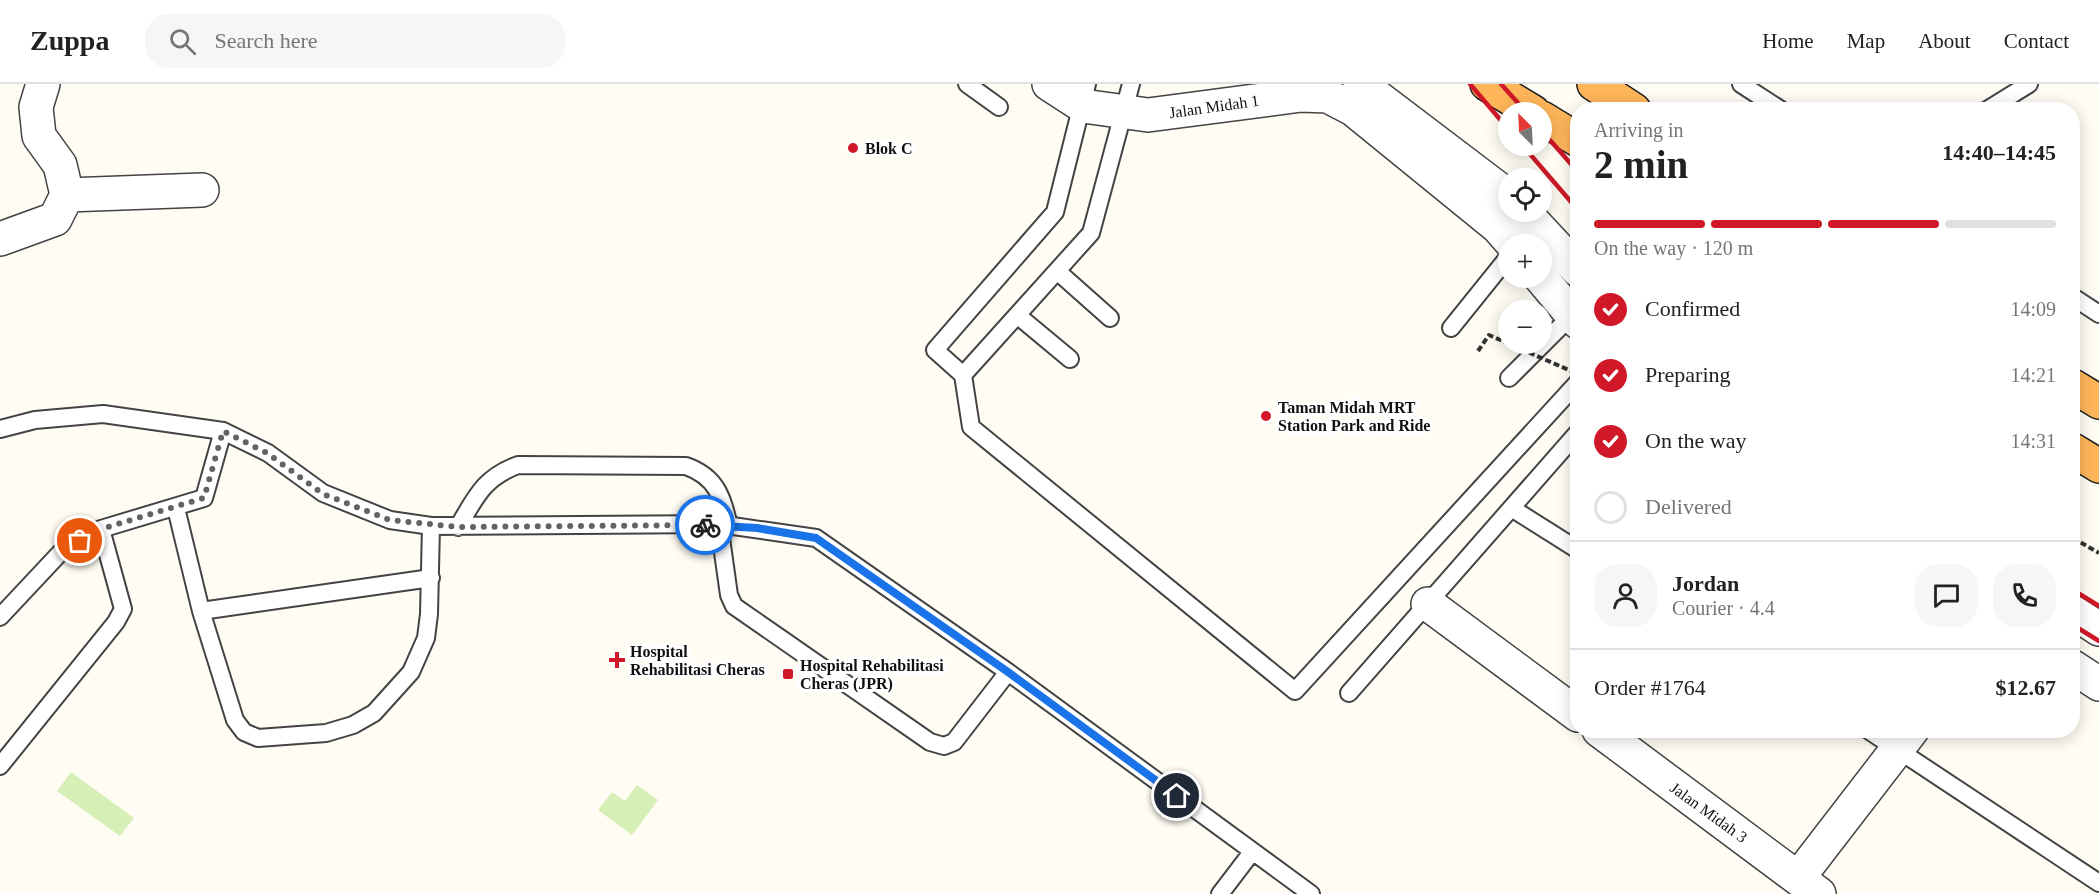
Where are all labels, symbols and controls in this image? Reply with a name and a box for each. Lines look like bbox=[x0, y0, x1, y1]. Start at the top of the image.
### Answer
search box bbox=[145, 14, 565, 68]
text: Zuppa bbox=[30, 25, 109, 56]
icon: search bbox=[166, 25, 199, 58]
text: Search here bbox=[214, 28, 318, 53]
text: Home bbox=[1762, 29, 1814, 53]
text: Map bbox=[1847, 29, 1885, 53]
text: About bbox=[1918, 29, 1971, 53]
text: Contact bbox=[2004, 29, 2069, 53]
street label: Jalan Midah 1 bbox=[1168, 92, 1260, 121]
north arrow bbox=[1498, 102, 1552, 156]
map controls bbox=[1498, 102, 1552, 354]
text: Arriving in bbox=[1594, 119, 1683, 141]
place label: Blok C bbox=[865, 140, 913, 157]
text: 14:40–14:45 bbox=[1942, 140, 2056, 165]
marker: Blok C bbox=[846, 141, 860, 155]
text: 2 min bbox=[1594, 143, 1688, 186]
button: locate bbox=[1498, 168, 1552, 222]
button: + bbox=[1498, 234, 1552, 288]
text: On the way · 120 m bbox=[1594, 237, 1753, 259]
icon: check bbox=[1594, 293, 1627, 326]
text: Confirmed bbox=[1645, 296, 1740, 321]
text: 14:09 bbox=[2010, 298, 2056, 320]
button: − bbox=[1498, 300, 1552, 354]
icon: check bbox=[1594, 359, 1627, 392]
text: Preparing bbox=[1645, 362, 1731, 387]
text: 14:21 bbox=[2010, 364, 2056, 386]
place label: Taman Midah MRT Station Park and Ride bbox=[1278, 399, 1430, 434]
marker: Taman Midah MRT Station Park and Ride bbox=[1259, 409, 1273, 423]
icon: check bbox=[1594, 425, 1627, 458]
text: On the way bbox=[1645, 428, 1746, 453]
text: 14:31 bbox=[2010, 430, 2056, 452]
text: Delivered bbox=[1645, 494, 1732, 519]
courier bbox=[675, 495, 735, 555]
icon: bike bbox=[689, 509, 722, 542]
pin bbox=[54, 515, 105, 566]
icon: bag bbox=[63, 524, 96, 557]
button: person bbox=[1594, 564, 1657, 627]
button: chat bbox=[1915, 564, 1978, 627]
button: phone bbox=[1993, 564, 2056, 627]
text: Jordan bbox=[1672, 571, 1739, 596]
text: Courier · 4.4 bbox=[1672, 597, 1775, 619]
place label: Hospital Rehabilitasi Cheras bbox=[630, 643, 765, 678]
marker: Hospital Rehabilitasi Cheras bbox=[608, 651, 626, 669]
place label: Hospital Rehabilitasi Cheras (JPR) bbox=[800, 657, 944, 693]
marker: Hospital Rehabilitasi Cheras (JPR) bbox=[781, 667, 795, 681]
text: Order #1764 bbox=[1594, 675, 1706, 700]
text: $12.67 bbox=[1996, 675, 2056, 700]
pin bbox=[1151, 770, 1202, 821]
icon: home bbox=[1160, 779, 1193, 812]
street label: Jalan Midah 3 bbox=[1667, 779, 1750, 846]

